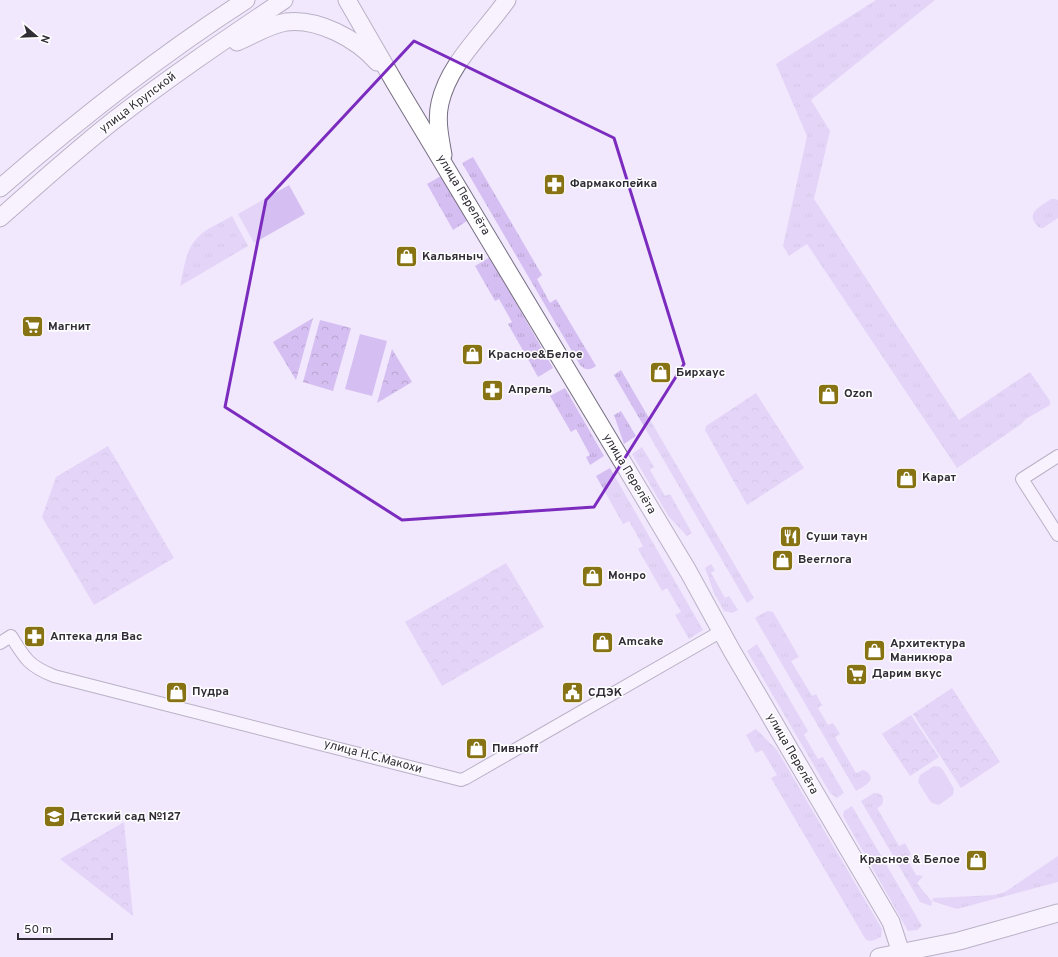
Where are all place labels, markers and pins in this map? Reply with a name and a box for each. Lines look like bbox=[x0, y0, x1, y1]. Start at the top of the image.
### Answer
pharmacy icon: Фармакопейка bbox=[542, 171, 568, 197]
place label: Фармакопейка bbox=[570, 176, 657, 192]
shop icon: Кальяныч bbox=[394, 244, 420, 270]
place label: Кальяныч bbox=[422, 249, 483, 265]
supermarket icon: Магнит bbox=[19, 314, 45, 340]
place label: Магнит bbox=[48, 319, 91, 335]
shop icon: Красное&Белое bbox=[459, 342, 485, 368]
place label: Красное&Белое bbox=[488, 347, 583, 363]
shop icon: Бирхаус bbox=[648, 360, 674, 386]
place label: Бирхаус bbox=[676, 365, 725, 381]
pharmacy icon: Апрель bbox=[480, 377, 506, 403]
shop icon: Ozon bbox=[815, 381, 841, 407]
place label: Апрель bbox=[508, 382, 552, 398]
place label: Ozon bbox=[844, 386, 873, 402]
shop icon: Карат bbox=[893, 465, 919, 491]
place label: Карат bbox=[922, 470, 957, 486]
restaurant icon: Суши таун bbox=[778, 524, 804, 550]
place label: Суши таун bbox=[806, 529, 868, 545]
shop icon: Beerлога bbox=[769, 547, 795, 573]
place label: Beerлога bbox=[798, 552, 852, 568]
shop icon: Монро bbox=[580, 563, 606, 589]
place label: Монро bbox=[608, 568, 646, 584]
pharmacy icon: Аптека для Вас bbox=[22, 624, 48, 650]
place label: Аптека для Вас bbox=[50, 629, 143, 645]
shop icon: Amcake bbox=[589, 629, 615, 655]
place label: Amcake bbox=[618, 634, 664, 650]
place label: Архитектура Маникюра bbox=[890, 636, 966, 666]
shop icon: Архитектура Маникюра bbox=[862, 638, 888, 664]
supermarket icon: Дарим вкус bbox=[844, 661, 870, 687]
place label: Дарим вкус bbox=[872, 666, 942, 682]
shop icon: Пудра bbox=[164, 679, 190, 705]
public building icon: СДЭК bbox=[560, 680, 586, 706]
place label: Пудра bbox=[192, 684, 229, 700]
place label: СДЭК bbox=[588, 685, 623, 701]
shop icon: Пивнoff bbox=[464, 736, 490, 762]
place label: Пивнoff bbox=[492, 741, 539, 757]
school or university icon: Детский сад №127 bbox=[41, 804, 67, 830]
place label: Детский сад №127 bbox=[70, 809, 181, 825]
shop icon: Красное & Белое bbox=[963, 847, 989, 873]
place label: Красное & Белое bbox=[859, 852, 960, 868]

